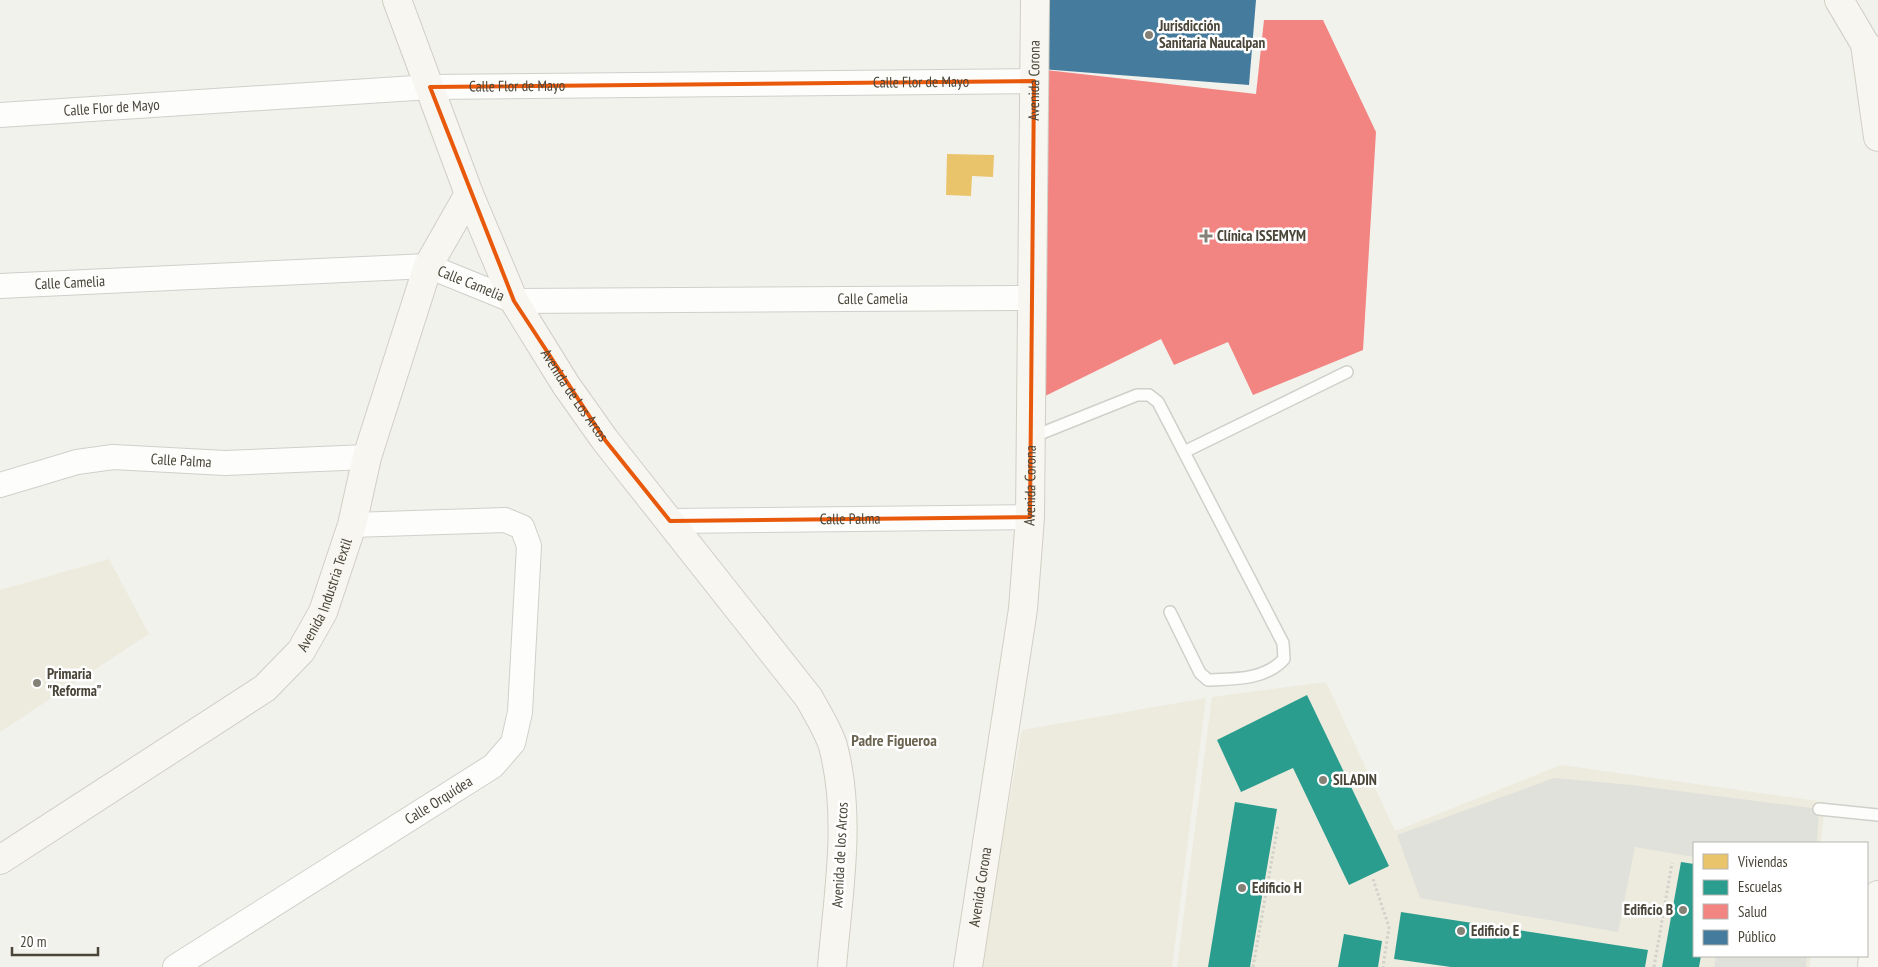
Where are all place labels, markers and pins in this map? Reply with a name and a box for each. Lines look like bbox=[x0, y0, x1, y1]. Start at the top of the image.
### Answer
place label: Jurisdicción Sanitaria Naucalpan bbox=[1158, 16, 1265, 52]
marker: Jurisdicción Sanitaria Naucalpan bbox=[1143, 29, 1155, 41]
place label: Clínica ISSEMYM bbox=[1217, 226, 1306, 245]
marker: Clínica ISSEMYM bbox=[1199, 229, 1213, 243]
place label: Primaria "Reforma" bbox=[47, 664, 102, 700]
marker: Primaria "Reforma" bbox=[31, 677, 43, 689]
place label: SILADIN bbox=[1333, 770, 1377, 789]
marker: SILADIN bbox=[1317, 774, 1329, 786]
place label: Edificio H bbox=[1252, 878, 1302, 897]
marker: Edificio H bbox=[1236, 882, 1248, 894]
place label: Edificio B bbox=[1624, 900, 1673, 919]
marker: Edificio B bbox=[1677, 904, 1689, 916]
place label: Edificio E bbox=[1471, 921, 1519, 940]
marker: Edificio E bbox=[1455, 925, 1467, 937]

